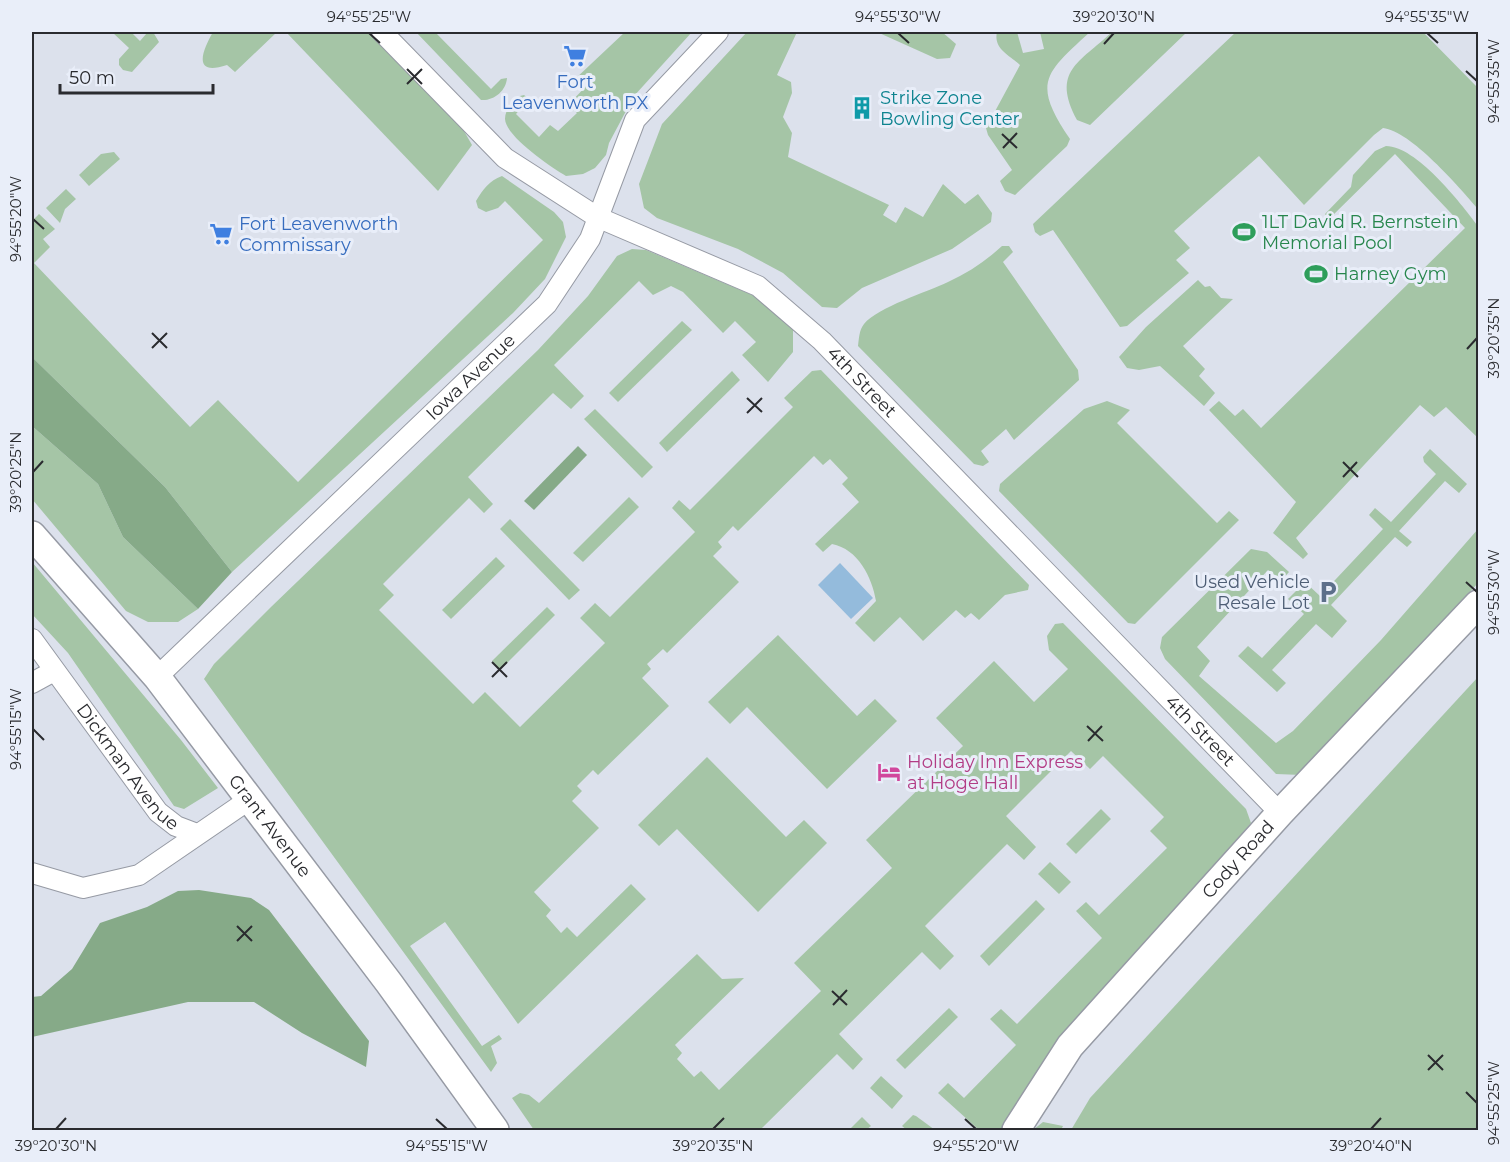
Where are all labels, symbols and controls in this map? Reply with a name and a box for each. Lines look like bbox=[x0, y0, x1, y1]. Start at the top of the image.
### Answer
text: 94°55'25"W bbox=[327, 7, 412, 26]
text: 94°55'30"W bbox=[855, 7, 941, 26]
text: 39°20'30"N bbox=[1073, 7, 1155, 26]
text: 94°55'35"W bbox=[1385, 7, 1469, 26]
text: 94°55'35"W bbox=[1484, 39, 1503, 123]
supermarket icon: Fort Leavenworth PX bbox=[562, 43, 588, 69]
scale bar bbox=[60, 57, 213, 95]
text: 50 m bbox=[69, 67, 115, 89]
place label: Fort Leavenworth PX bbox=[502, 71, 648, 114]
place label: Strike Zone Bowling Center bbox=[880, 87, 1020, 130]
building icon: Strike Zone Bowling Center bbox=[849, 95, 875, 121]
text: 94°55'20"W bbox=[6, 176, 25, 262]
place label: 1LT David R. Bernstein Memorial Pool bbox=[1262, 211, 1458, 254]
place label: Fort Leavenworth Commissary bbox=[239, 213, 399, 256]
sports icon: 1LT David R. Bernstein Memorial Pool bbox=[1231, 219, 1257, 245]
supermarket icon: Fort Leavenworth Commissary bbox=[208, 221, 234, 247]
sports icon: Harney Gym bbox=[1303, 261, 1329, 287]
place label: Harney Gym bbox=[1334, 263, 1447, 285]
text: 39°20'35"N bbox=[1484, 298, 1503, 378]
street label: Iowa Avenue bbox=[421, 329, 520, 425]
street label: 4th Street bbox=[822, 342, 901, 422]
text: 39°20'25"N bbox=[6, 431, 25, 513]
text: 94°55'30"W bbox=[1484, 549, 1503, 635]
place label: Used Vehicle Resale Lot bbox=[1194, 571, 1310, 614]
parking icon: Used Vehicle Resale Lot bbox=[1315, 579, 1341, 605]
text: 94°55'15"W bbox=[6, 688, 25, 770]
street label: 4th Street bbox=[1161, 691, 1240, 771]
street label: Dickman Avenue bbox=[72, 699, 183, 835]
place label: Holiday Inn Express at Hoge Hall bbox=[907, 751, 1083, 794]
hotel icon: Holiday Inn Express at Hoge Hall bbox=[876, 759, 902, 785]
street label: Grant Avenue bbox=[224, 770, 316, 882]
street label: Cody Road bbox=[1197, 816, 1279, 903]
text: 94°55'25"W bbox=[1484, 1060, 1503, 1145]
text: 39°20'30"N bbox=[15, 1136, 97, 1155]
text: 94°55'15"W bbox=[406, 1136, 488, 1155]
text: 39°20'35"N bbox=[673, 1136, 753, 1155]
text: 94°55'20"W bbox=[933, 1136, 1019, 1155]
text: 39°20'40"N bbox=[1329, 1136, 1413, 1155]

